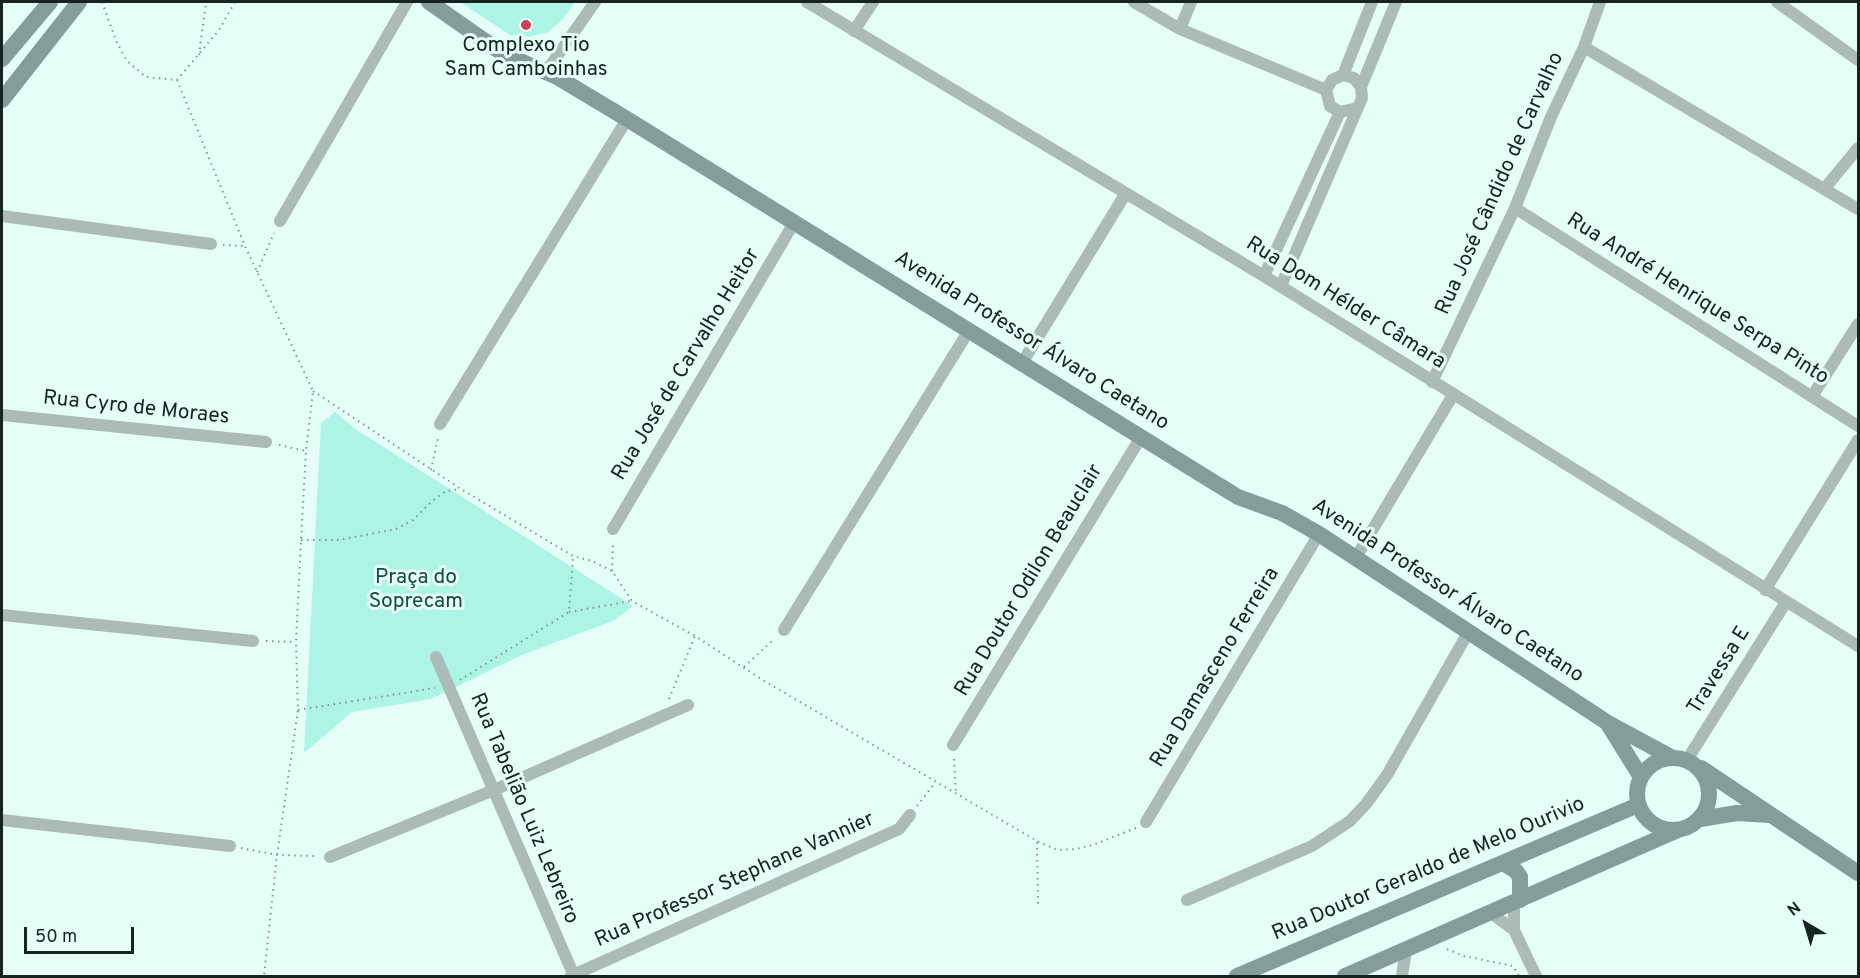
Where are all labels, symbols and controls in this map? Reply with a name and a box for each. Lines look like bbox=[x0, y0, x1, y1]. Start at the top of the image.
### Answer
marker: Complexo Tio Sam Camboinhas bbox=[519, 18, 533, 32]
place label: Complexo Tio Sam Camboinhas bbox=[444, 34, 608, 84]
street label: Rua José Cândido de Carvalho bbox=[1432, 49, 1570, 319]
street label: Rua André Henrique Serpa Pinto bbox=[1561, 209, 1833, 391]
street label: Rua Dom Hélder Câmara bbox=[1241, 232, 1449, 376]
street label: Rua José de Carvalho Heitor bbox=[608, 244, 766, 486]
street label: Avenida Professor Álvaro Caetano bbox=[889, 247, 1173, 437]
street label: Rua Cyro de Moraes bbox=[42, 387, 230, 431]
street label: Rua Doutor Odilon Beauclair bbox=[951, 460, 1109, 702]
street label: Avenida Professor Álvaro Caetano bbox=[1306, 495, 1588, 689]
street label: Rua Damasceno Ferreira bbox=[1146, 563, 1286, 773]
park label: Praça do Soprecam bbox=[369, 566, 463, 616]
street label: Travessa E bbox=[1683, 622, 1757, 720]
street label: Rua Tabelião Luiz Lebreiro bbox=[463, 690, 583, 928]
street label: Rua Doutor Geraldo de Melo Ourivio bbox=[1269, 793, 1589, 947]
street label: Rua Professor Stephane Vannier bbox=[591, 808, 879, 954]
north arrow bbox=[1776, 894, 1836, 954]
text: N bbox=[1784, 898, 1806, 921]
scale bar bbox=[27, 915, 136, 953]
text: 50 m bbox=[35, 926, 77, 949]

